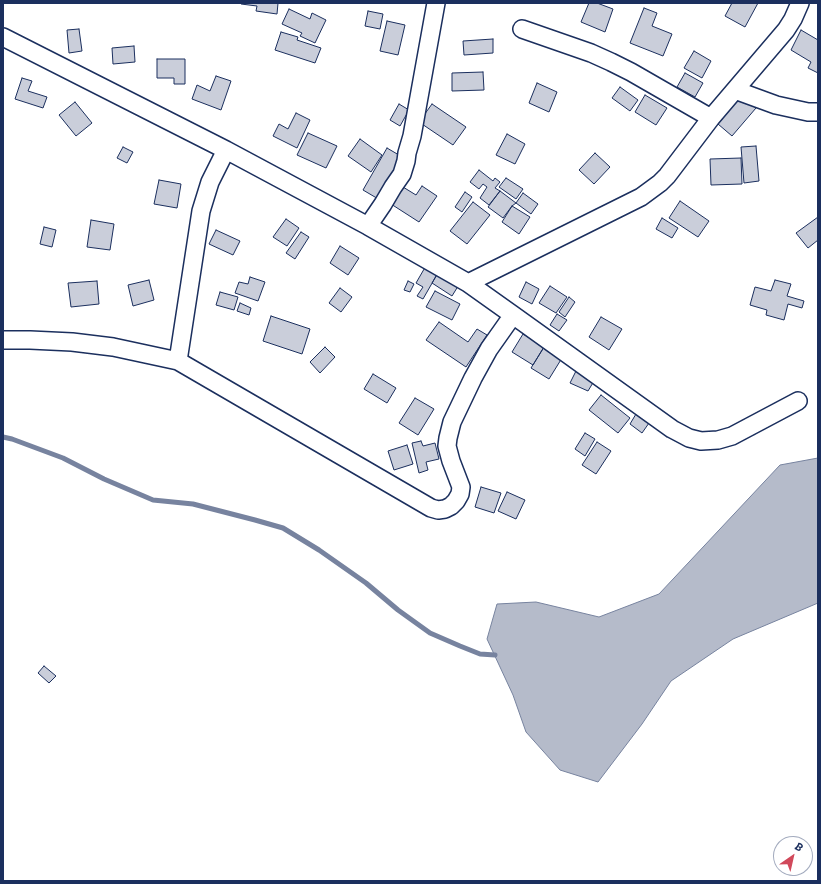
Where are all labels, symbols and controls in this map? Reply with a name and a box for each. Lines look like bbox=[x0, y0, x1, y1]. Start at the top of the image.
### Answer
north arrow bbox=[773, 836, 813, 876]
text: B bbox=[792, 838, 807, 855]

